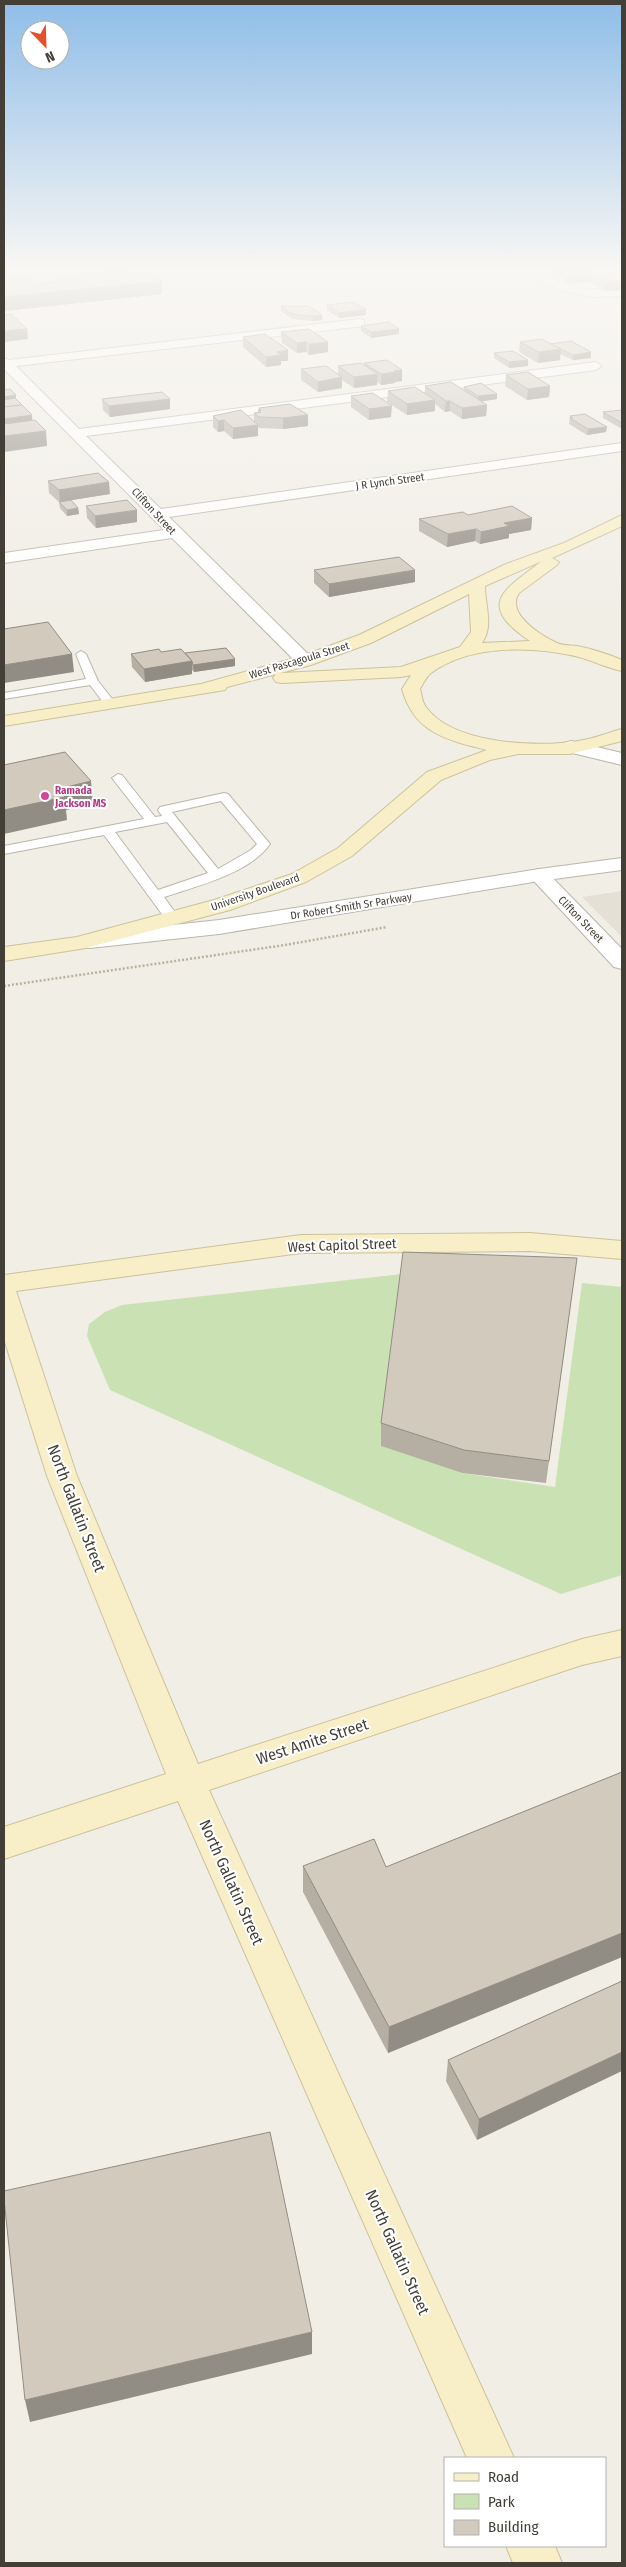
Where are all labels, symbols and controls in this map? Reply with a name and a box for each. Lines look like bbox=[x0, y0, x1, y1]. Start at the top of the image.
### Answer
north arrow bbox=[20, 20, 70, 70]
text: N bbox=[43, 47, 57, 66]
street label: J R Lynch Street bbox=[355, 470, 426, 493]
street label: Clifton Street bbox=[129, 485, 179, 538]
street label: West Pascagoula Street bbox=[248, 639, 351, 682]
place label: Ramada Jackson MS bbox=[54, 784, 106, 810]
marker: Ramada Jackson MS bbox=[39, 790, 51, 802]
street label: University Boulevard bbox=[209, 871, 301, 914]
street label: Dr Robert Smith Sr Parkway bbox=[289, 890, 413, 923]
street label: Clifton Street bbox=[555, 894, 606, 945]
street label: West Capitol Street bbox=[287, 1235, 397, 1256]
street label: North Gallatin Street bbox=[43, 1442, 110, 1575]
street label: West Amite Street bbox=[254, 1714, 371, 1768]
street label: North Gallatin Street bbox=[195, 1817, 268, 1948]
street label: North Gallatin Street bbox=[361, 2187, 434, 2318]
legend bbox=[444, 2457, 606, 2547]
text: Road bbox=[488, 2468, 519, 2486]
text: Park bbox=[488, 2493, 515, 2511]
text: Building bbox=[488, 2518, 539, 2536]

